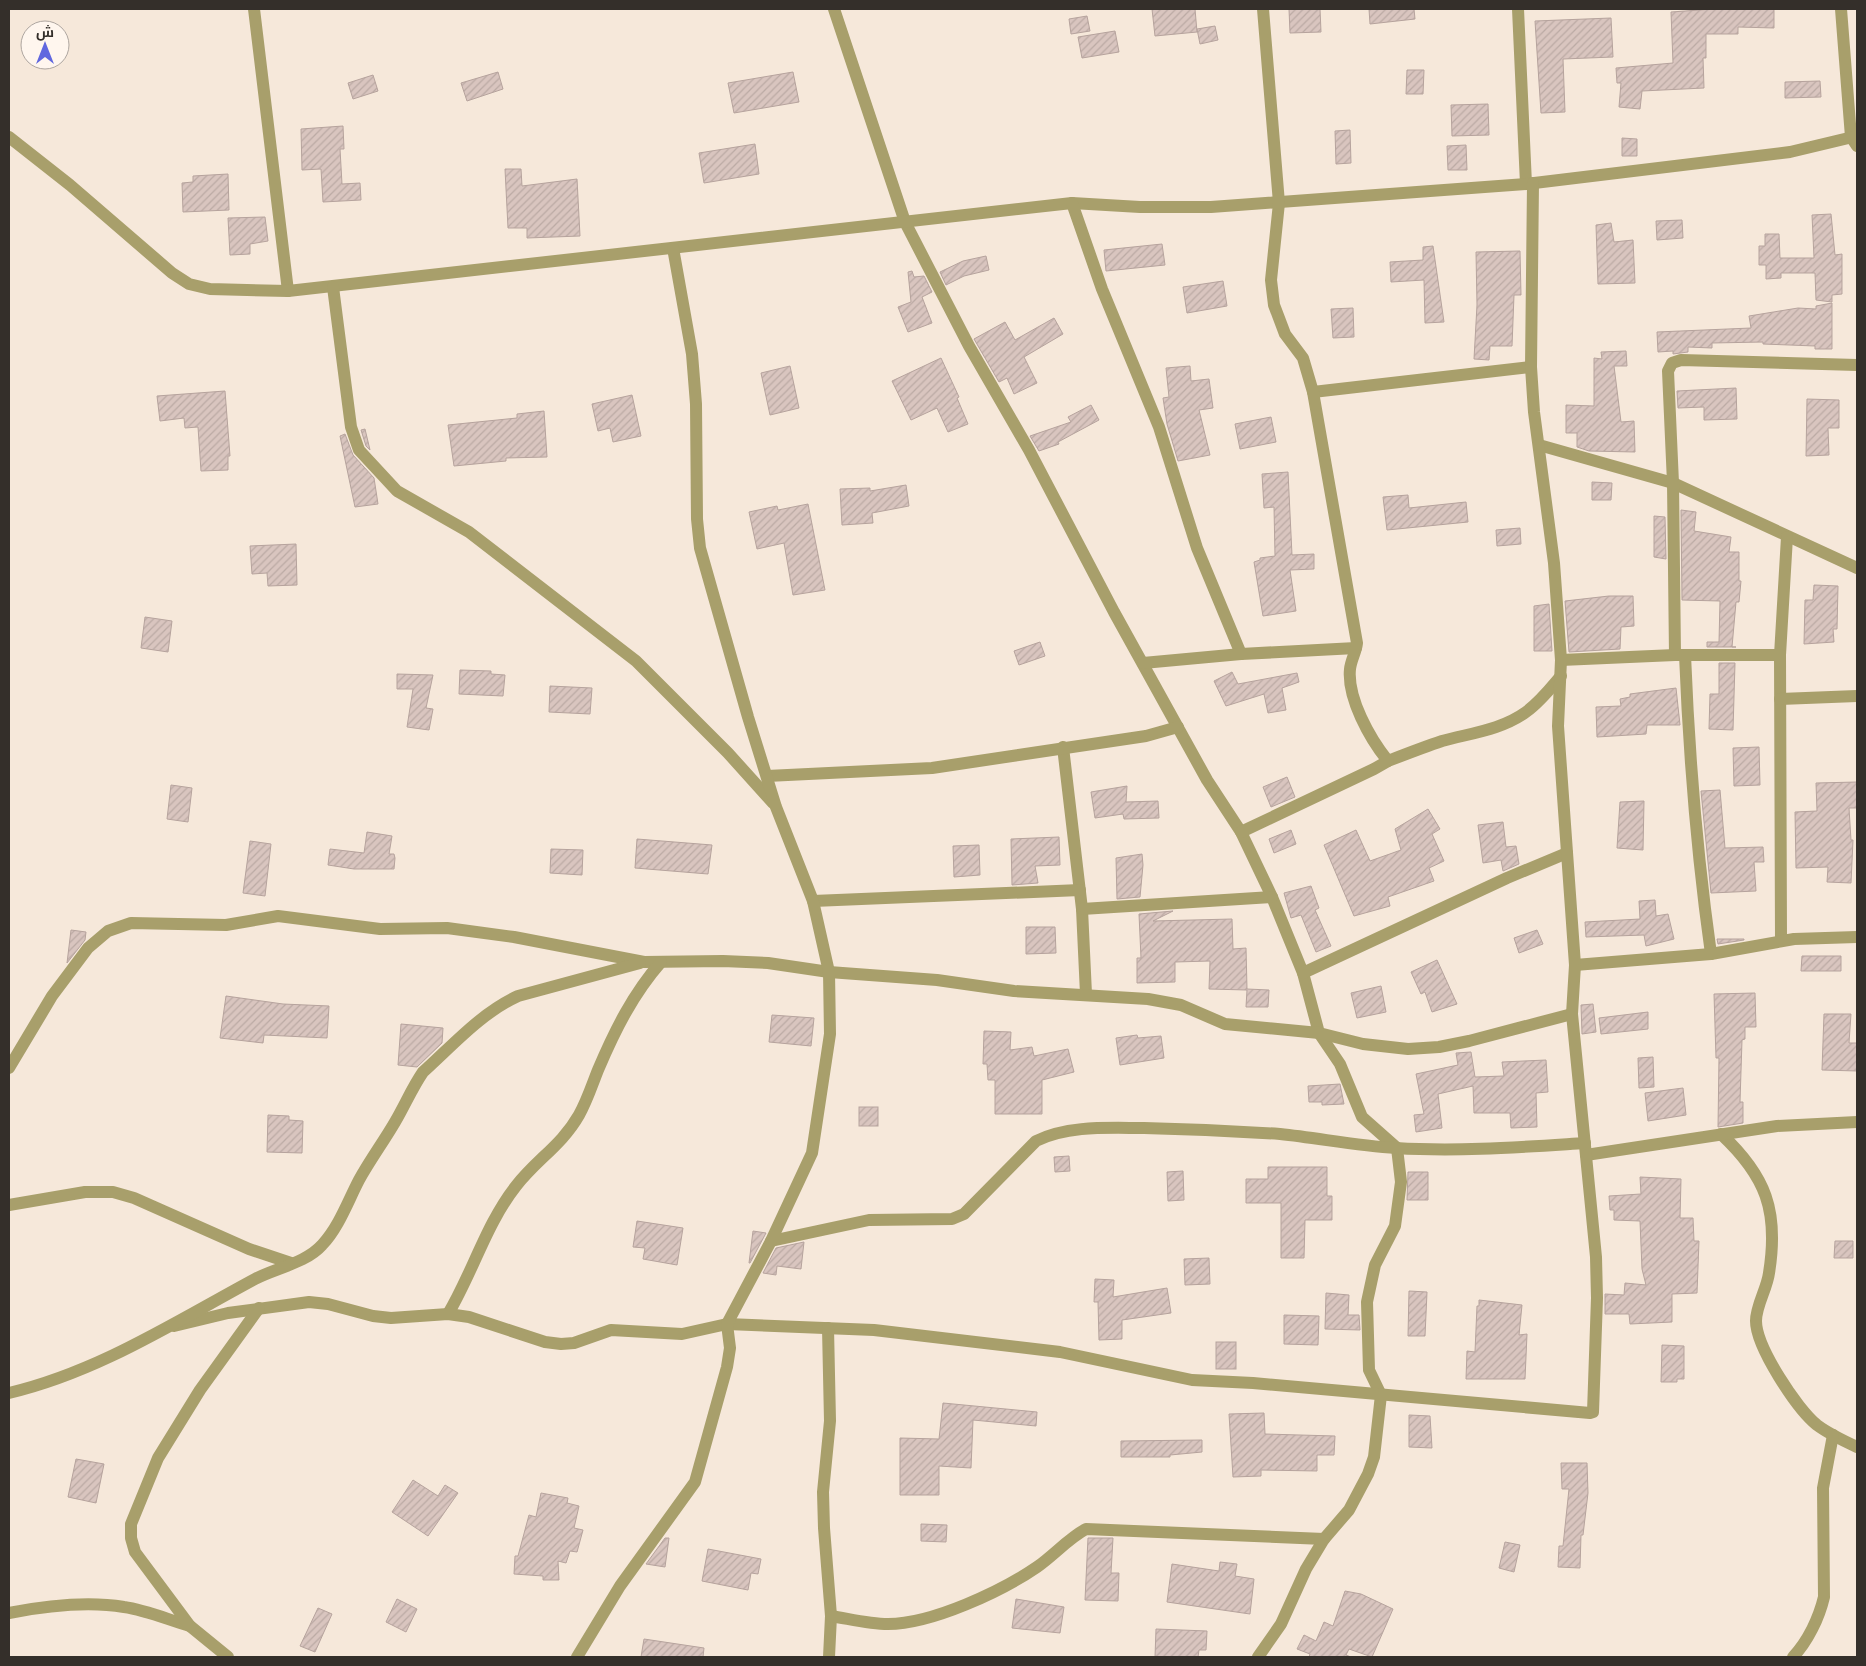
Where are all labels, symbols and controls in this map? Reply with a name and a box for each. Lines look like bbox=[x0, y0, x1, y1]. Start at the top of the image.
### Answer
north arrow bbox=[20, 20, 70, 70]
text: ش bbox=[36, 22, 54, 41]

